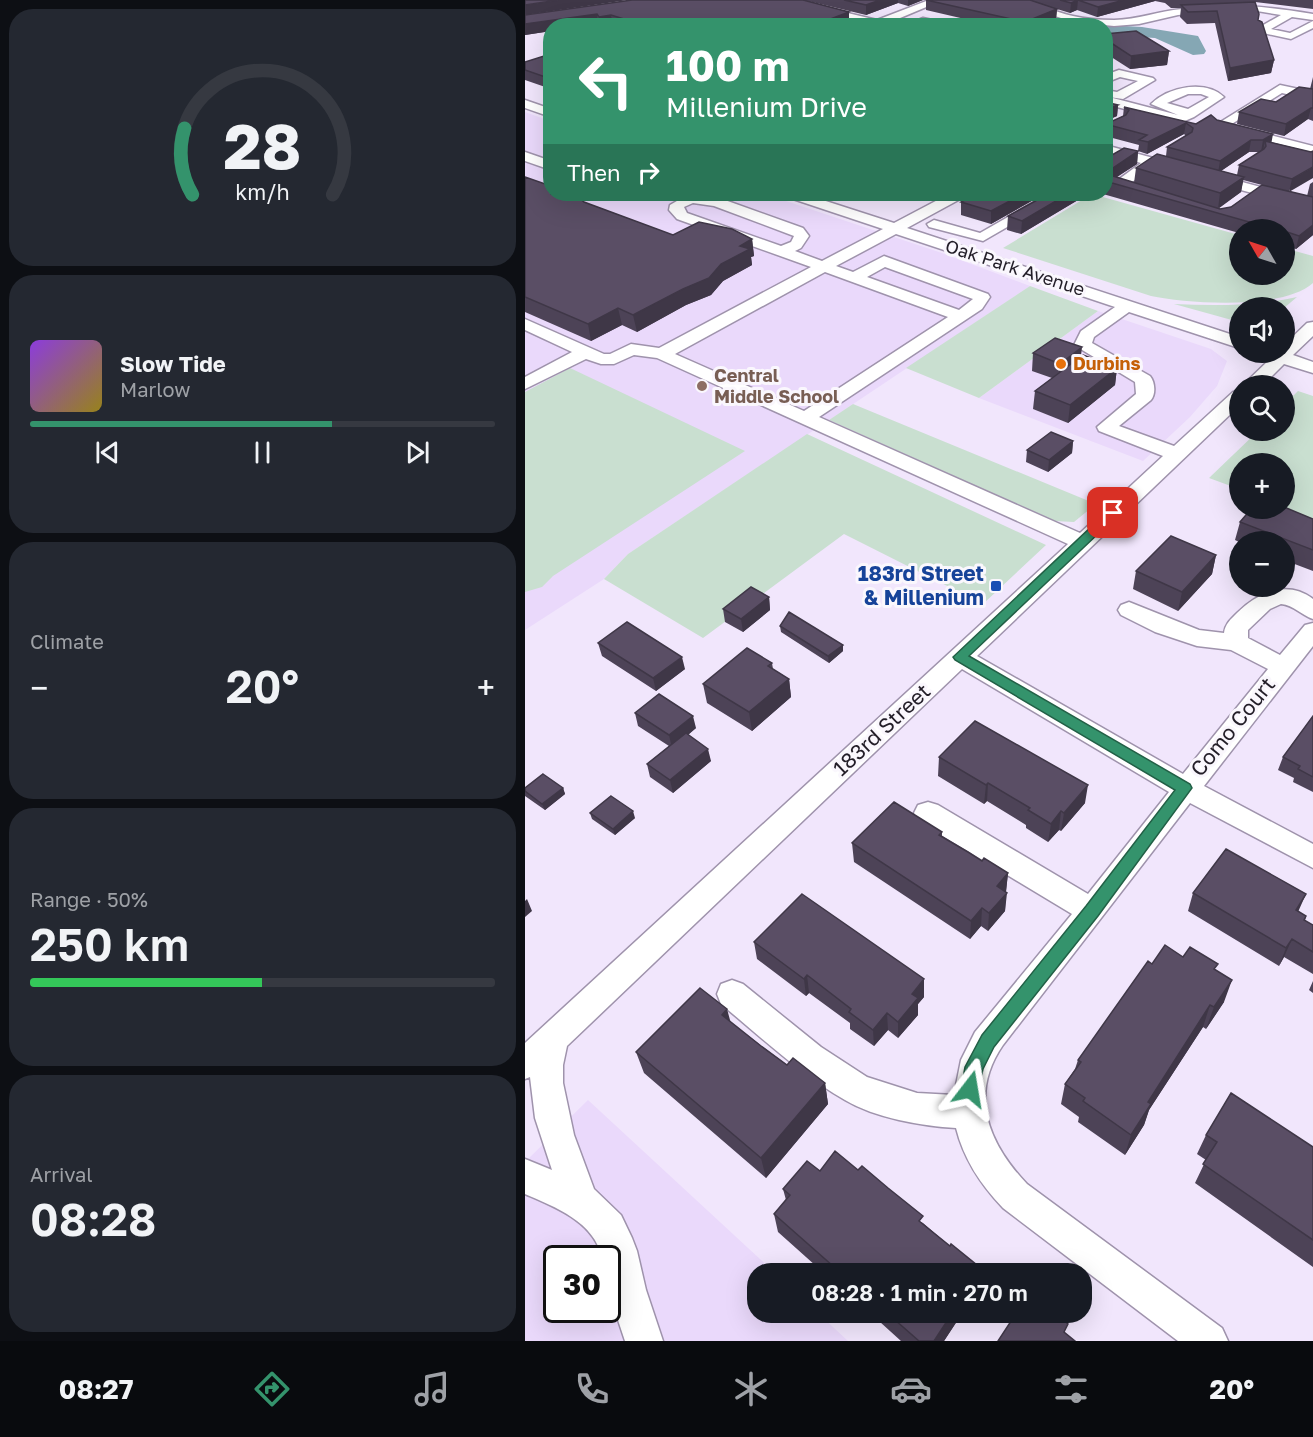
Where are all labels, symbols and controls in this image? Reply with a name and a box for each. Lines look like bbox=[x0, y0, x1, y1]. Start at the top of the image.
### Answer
text: 100 m bbox=[666, 40, 789, 90]
icon: left bbox=[567, 42, 645, 120]
text: Millenium Drive bbox=[666, 91, 867, 123]
text: 28 bbox=[223, 108, 301, 183]
icon: right bbox=[632, 156, 665, 189]
text: Then bbox=[567, 159, 620, 186]
text: km/h bbox=[235, 179, 290, 205]
north arrow bbox=[1229, 219, 1295, 285]
map controls bbox=[1229, 219, 1295, 597]
street label: Oak Park Avenue bbox=[943, 234, 1088, 300]
button: sound bbox=[1229, 297, 1295, 363]
text: Slow Tide bbox=[120, 350, 226, 377]
place label: Durbins bbox=[1073, 352, 1141, 374]
marker: Durbins bbox=[1054, 357, 1068, 371]
place label: Central Middle School bbox=[714, 364, 839, 407]
button: search bbox=[1229, 375, 1295, 441]
text: Marlow bbox=[120, 377, 191, 401]
marker: Central Middle School bbox=[695, 379, 709, 393]
icon: previous bbox=[91, 436, 124, 469]
icon: pause bbox=[246, 436, 279, 469]
icon: next bbox=[401, 436, 434, 469]
button: + bbox=[1229, 453, 1295, 519]
pin bbox=[1087, 487, 1138, 538]
icon: arrive bbox=[1096, 496, 1129, 529]
button: − bbox=[1229, 531, 1295, 597]
place label: 183rd Street & Millenium bbox=[858, 560, 984, 610]
marker: 183rd Street & Millenium bbox=[989, 579, 1003, 593]
text: Climate bbox=[30, 629, 104, 653]
text: 20° bbox=[226, 659, 299, 713]
text: − bbox=[30, 668, 48, 707]
text: + bbox=[477, 668, 495, 707]
street label: Como Court bbox=[1184, 672, 1280, 781]
street label: 183rd Street bbox=[827, 678, 935, 781]
text: Range · 50% bbox=[30, 887, 148, 911]
text: 250 km bbox=[30, 917, 189, 971]
position arrow bbox=[938, 1057, 1002, 1121]
text: Arrival bbox=[30, 1162, 93, 1186]
text: 08:28 bbox=[30, 1192, 156, 1246]
speed limit sign: 30 bbox=[543, 1245, 621, 1323]
text: 08:28 · 1 min · 270 m bbox=[811, 1279, 1028, 1306]
icon: directions bbox=[251, 1368, 293, 1410]
icon: music bbox=[411, 1368, 453, 1410]
icon: phone bbox=[571, 1368, 613, 1410]
icon: climate bbox=[730, 1368, 772, 1410]
icon: car bbox=[890, 1368, 932, 1410]
icon: filters bbox=[1050, 1368, 1092, 1410]
text: 08:27 bbox=[59, 1373, 134, 1405]
text: 20° bbox=[1210, 1373, 1254, 1405]

